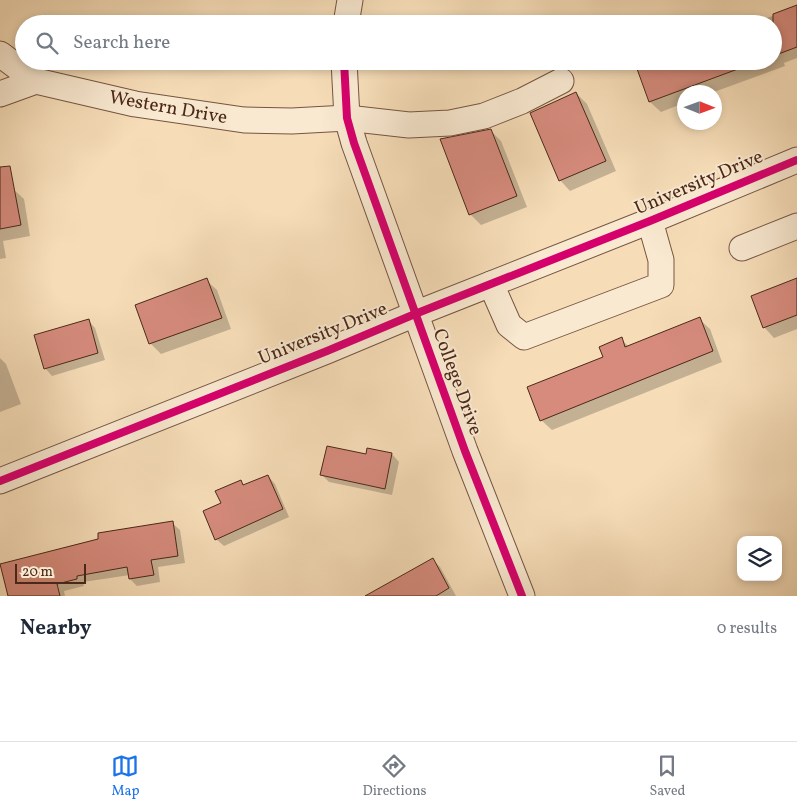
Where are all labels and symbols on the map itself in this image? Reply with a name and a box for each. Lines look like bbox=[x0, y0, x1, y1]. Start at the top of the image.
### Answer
street label: Western Drive bbox=[107, 85, 229, 131]
north arrow bbox=[677, 85, 722, 130]
street label: University Drive bbox=[631, 144, 767, 222]
street label: University Drive bbox=[255, 296, 391, 372]
street label: College Drive bbox=[426, 325, 488, 439]
scale bar bbox=[15, 561, 86, 584]

